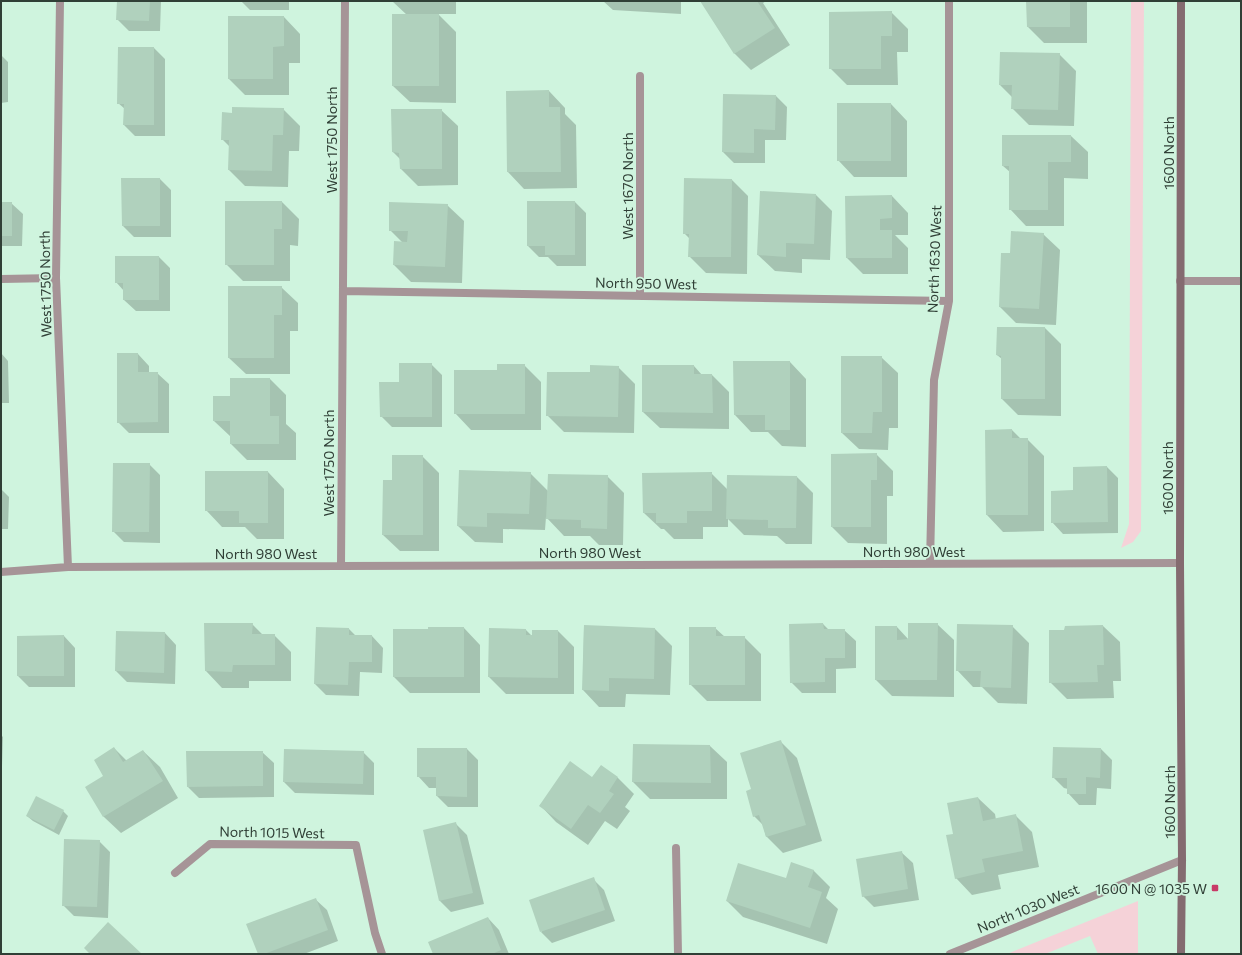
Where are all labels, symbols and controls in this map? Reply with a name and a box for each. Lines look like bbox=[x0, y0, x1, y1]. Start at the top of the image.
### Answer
street label: West 1750 North bbox=[323, 87, 340, 193]
street label: 1600 North bbox=[1160, 116, 1177, 190]
street label: West 1670 North bbox=[619, 132, 636, 240]
street label: North 1630 West bbox=[924, 204, 944, 313]
street label: West 1750 North bbox=[36, 230, 54, 338]
street label: North 950 West bbox=[595, 274, 697, 292]
street label: West 1750 North bbox=[320, 410, 337, 516]
street label: 1600 North bbox=[1159, 441, 1176, 515]
street label: North 980 West bbox=[863, 543, 966, 560]
street label: North 980 West bbox=[539, 544, 642, 561]
street label: North 980 West bbox=[215, 545, 318, 562]
street label: 1600 North bbox=[1161, 765, 1178, 839]
street label: North 1015 West bbox=[219, 823, 325, 841]
street label: North 1030 West bbox=[974, 880, 1082, 936]
place label: 1600 N @ 1035 W bbox=[1095, 880, 1207, 897]
marker: 1600 N @ 1035 W bbox=[1210, 883, 1220, 893]

